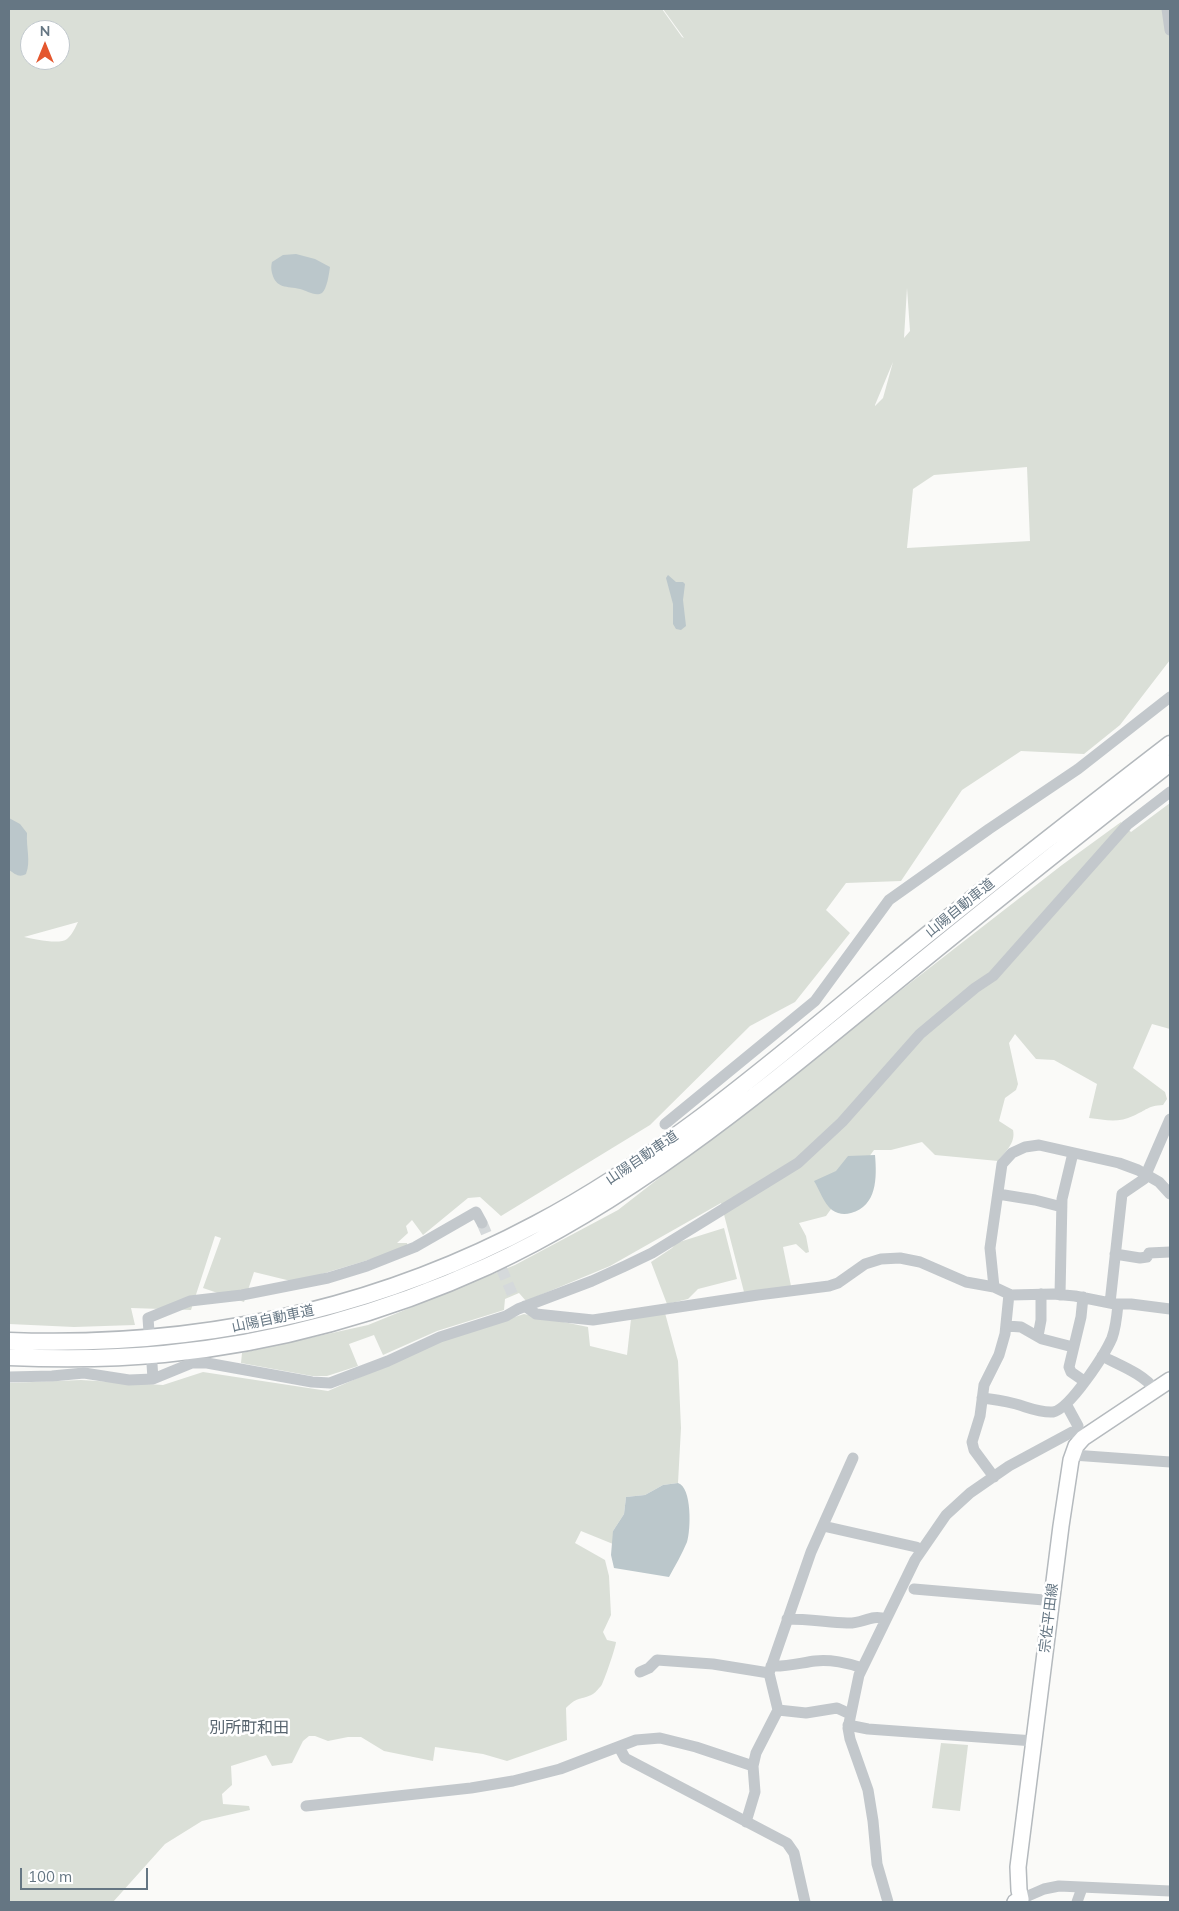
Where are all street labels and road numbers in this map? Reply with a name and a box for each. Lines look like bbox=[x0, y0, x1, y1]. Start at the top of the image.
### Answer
street label: 山陽自動車道 bbox=[922, 875, 998, 941]
street label: 山陽自動車道 bbox=[602, 1128, 682, 1188]
street label: 山陽自動車道 bbox=[230, 1302, 316, 1336]
street label: 宗佐平田線 bbox=[1036, 1582, 1062, 1654]

